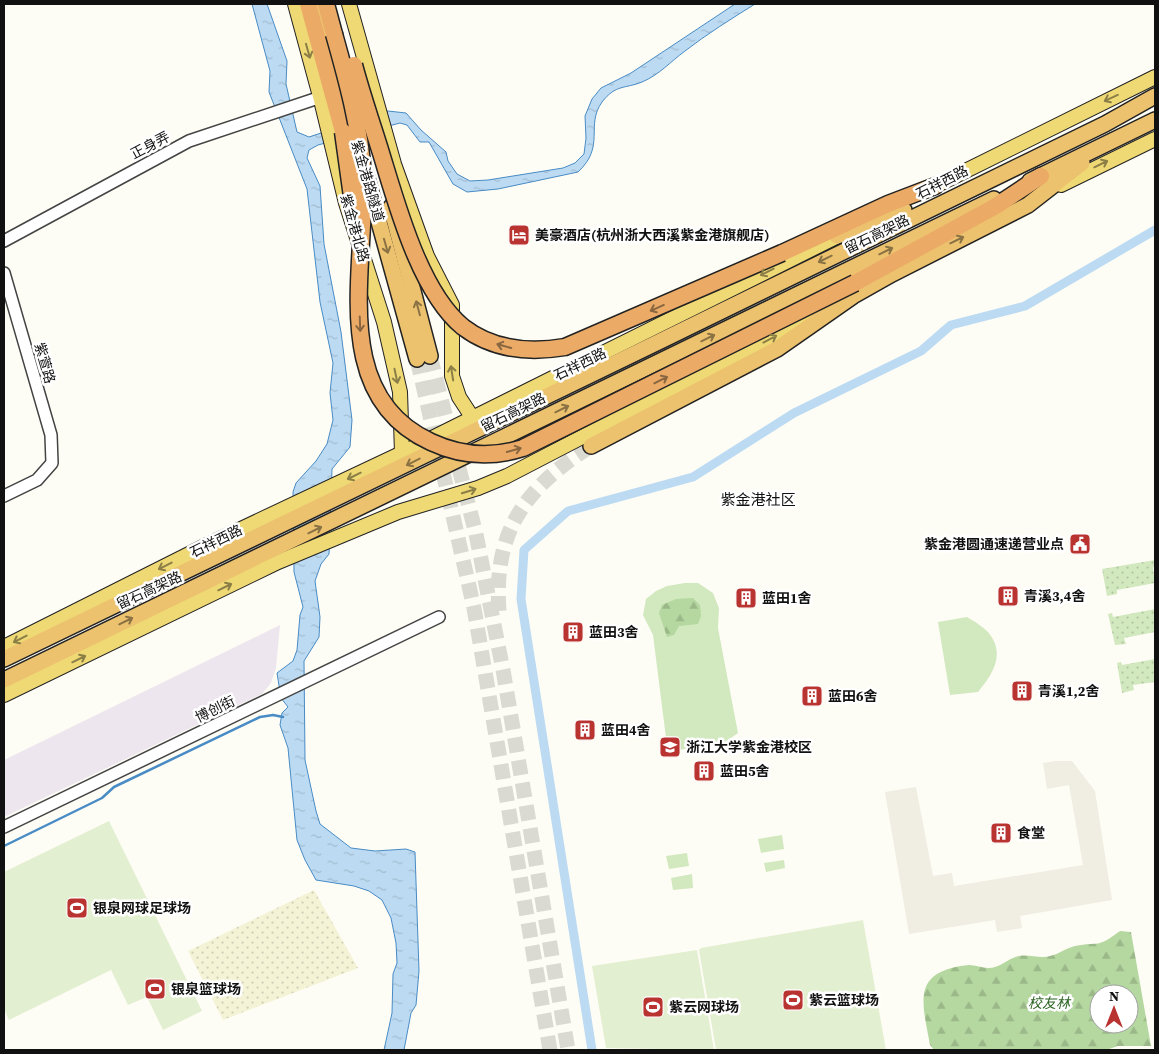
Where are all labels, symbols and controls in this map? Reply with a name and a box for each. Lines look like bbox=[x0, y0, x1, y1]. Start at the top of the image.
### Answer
one-way arrow bbox=[303, 42, 313, 58]
one-way arrow bbox=[1104, 94, 1119, 103]
street label: 正身弄 bbox=[127, 126, 173, 164]
street label: 紫金港路隧道 bbox=[347, 138, 389, 224]
one-way arrow bbox=[1093, 159, 1108, 168]
street label: 石祥西路 bbox=[913, 160, 971, 204]
street label: 紫金港北路 bbox=[336, 192, 374, 264]
street label: 留石高架路 bbox=[841, 210, 913, 258]
hotel icon: 美豪酒店(杭州浙大西溪紫金港旗舰店) bbox=[507, 223, 531, 247]
place label: 美豪酒店(杭州浙大西溪紫金港旗舰店) bbox=[535, 225, 770, 245]
one-way arrow bbox=[950, 235, 965, 245]
one-way arrow bbox=[382, 238, 392, 254]
one-way arrow bbox=[878, 246, 893, 256]
one-way arrow bbox=[818, 255, 833, 264]
one-way arrow bbox=[759, 267, 774, 277]
one-way arrow bbox=[412, 301, 422, 317]
one-way arrow bbox=[650, 304, 665, 314]
one-way arrow bbox=[355, 316, 364, 332]
one-way arrow bbox=[700, 333, 715, 342]
one-way arrow bbox=[763, 334, 778, 344]
street label: 紫萱路 bbox=[30, 340, 60, 386]
one-way arrow bbox=[496, 341, 512, 350]
street label: 石祥西路 bbox=[550, 343, 610, 385]
one-way arrow bbox=[447, 365, 457, 381]
one-way arrow bbox=[392, 368, 402, 384]
one-way arrow bbox=[653, 375, 668, 384]
street label: 留石高架路 bbox=[477, 388, 549, 436]
one-way arrow bbox=[554, 404, 569, 413]
one-way arrow bbox=[506, 445, 522, 455]
one-way arrow bbox=[405, 458, 420, 468]
one-way arrow bbox=[347, 472, 362, 481]
one-way arrow bbox=[461, 485, 477, 495]
district label: 紫金港社区 bbox=[720, 489, 796, 510]
street label: 石祥西路 bbox=[186, 520, 246, 562]
one-way arrow bbox=[307, 525, 322, 535]
public building icon: 紫金港圆通速递营业点 bbox=[1068, 532, 1092, 556]
place label: 紫金港圆通速递营业点 bbox=[924, 534, 1064, 554]
one-way arrow bbox=[158, 562, 173, 571]
street label: 留石高架路 bbox=[113, 566, 185, 614]
one-way arrow bbox=[217, 582, 232, 592]
building icon: 青溪3,4舍 bbox=[996, 584, 1020, 608]
building icon: 蓝田1舍 bbox=[734, 586, 758, 610]
place label: 青溪3,4舍 bbox=[1024, 586, 1085, 606]
place label: 蓝田1舍 bbox=[762, 588, 812, 608]
one-way arrow bbox=[119, 616, 134, 626]
building icon: 蓝田3舍 bbox=[561, 620, 585, 644]
place label: 蓝田3舍 bbox=[589, 622, 639, 642]
one-way arrow bbox=[12, 634, 27, 644]
one-way arrow bbox=[71, 654, 86, 663]
building icon: 青溪1,2舍 bbox=[1010, 679, 1034, 703]
place label: 青溪1,2舍 bbox=[1038, 681, 1099, 701]
building icon: 蓝田6舍 bbox=[800, 684, 824, 708]
place label: 蓝田6舍 bbox=[828, 686, 878, 706]
street label: 博创街 bbox=[192, 691, 238, 727]
building icon: 蓝田4舍 bbox=[573, 718, 597, 742]
place label: 蓝田4舍 bbox=[601, 720, 651, 740]
school or university icon: 浙江大学紫金港校区 bbox=[658, 735, 682, 759]
place label: 浙江大学紫金港校区 bbox=[686, 737, 812, 757]
building icon: 蓝田5舍 bbox=[692, 759, 716, 783]
place label: 蓝田5舍 bbox=[720, 761, 770, 781]
building icon: 食堂 bbox=[989, 821, 1013, 845]
place label: 食堂 bbox=[1017, 823, 1045, 843]
sports icon: 银泉网球足球场 bbox=[65, 896, 89, 920]
place label: 银泉网球足球场 bbox=[93, 898, 191, 918]
sports icon: 银泉篮球场 bbox=[143, 977, 167, 1001]
place label: 银泉篮球场 bbox=[171, 979, 241, 999]
north arrow bbox=[1089, 984, 1139, 1034]
text: N bbox=[1109, 986, 1119, 1006]
sports icon: 紫云篮球场 bbox=[781, 988, 805, 1012]
place label: 紫云篮球场 bbox=[809, 990, 879, 1010]
park label: 校友林 bbox=[1028, 993, 1072, 1013]
sports icon: 紫云网球场 bbox=[641, 995, 665, 1019]
place label: 紫云网球场 bbox=[669, 997, 739, 1017]

